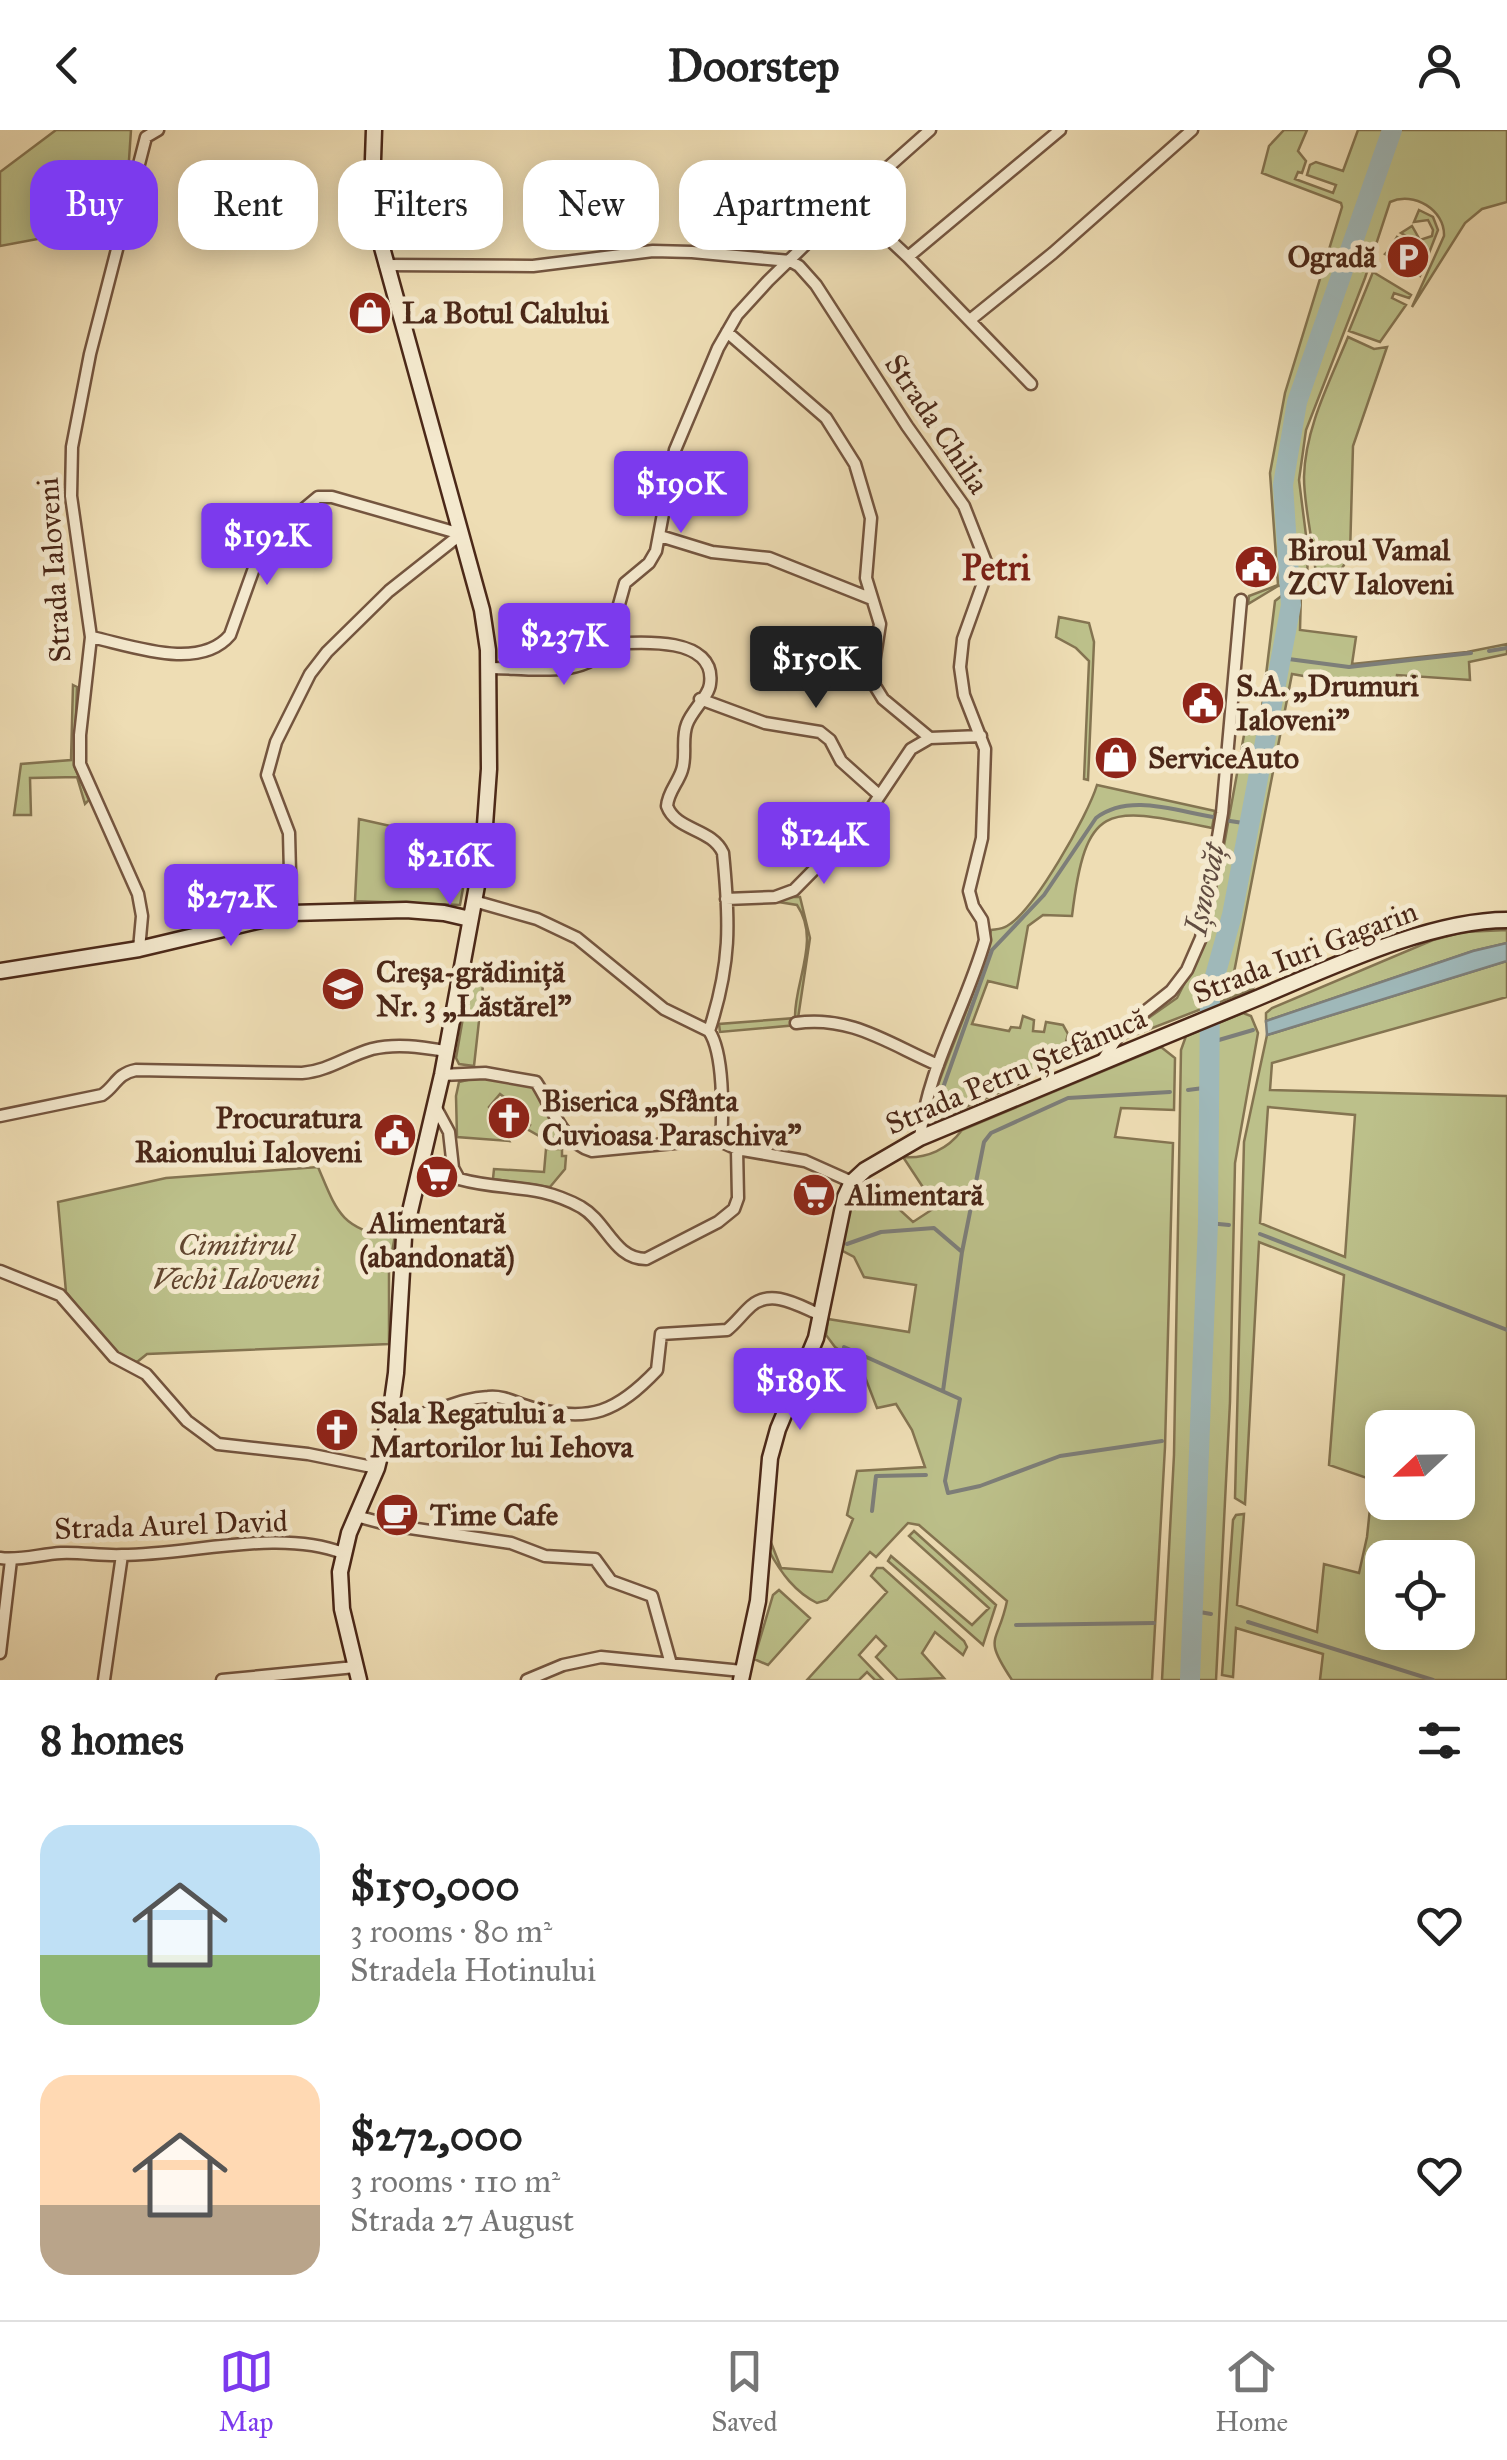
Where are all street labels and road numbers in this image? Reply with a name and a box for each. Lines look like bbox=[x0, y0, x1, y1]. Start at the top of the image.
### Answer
street label: Strada Chilia bbox=[877, 347, 997, 501]
street label: Strada Ialoveni bbox=[30, 476, 78, 664]
street label: Strada Iuri Gagarin bbox=[1188, 893, 1422, 1011]
street label: Strada Petru Ștefănucă bbox=[880, 1000, 1152, 1142]
street label: Strada Aurel David bbox=[54, 1503, 288, 1547]

